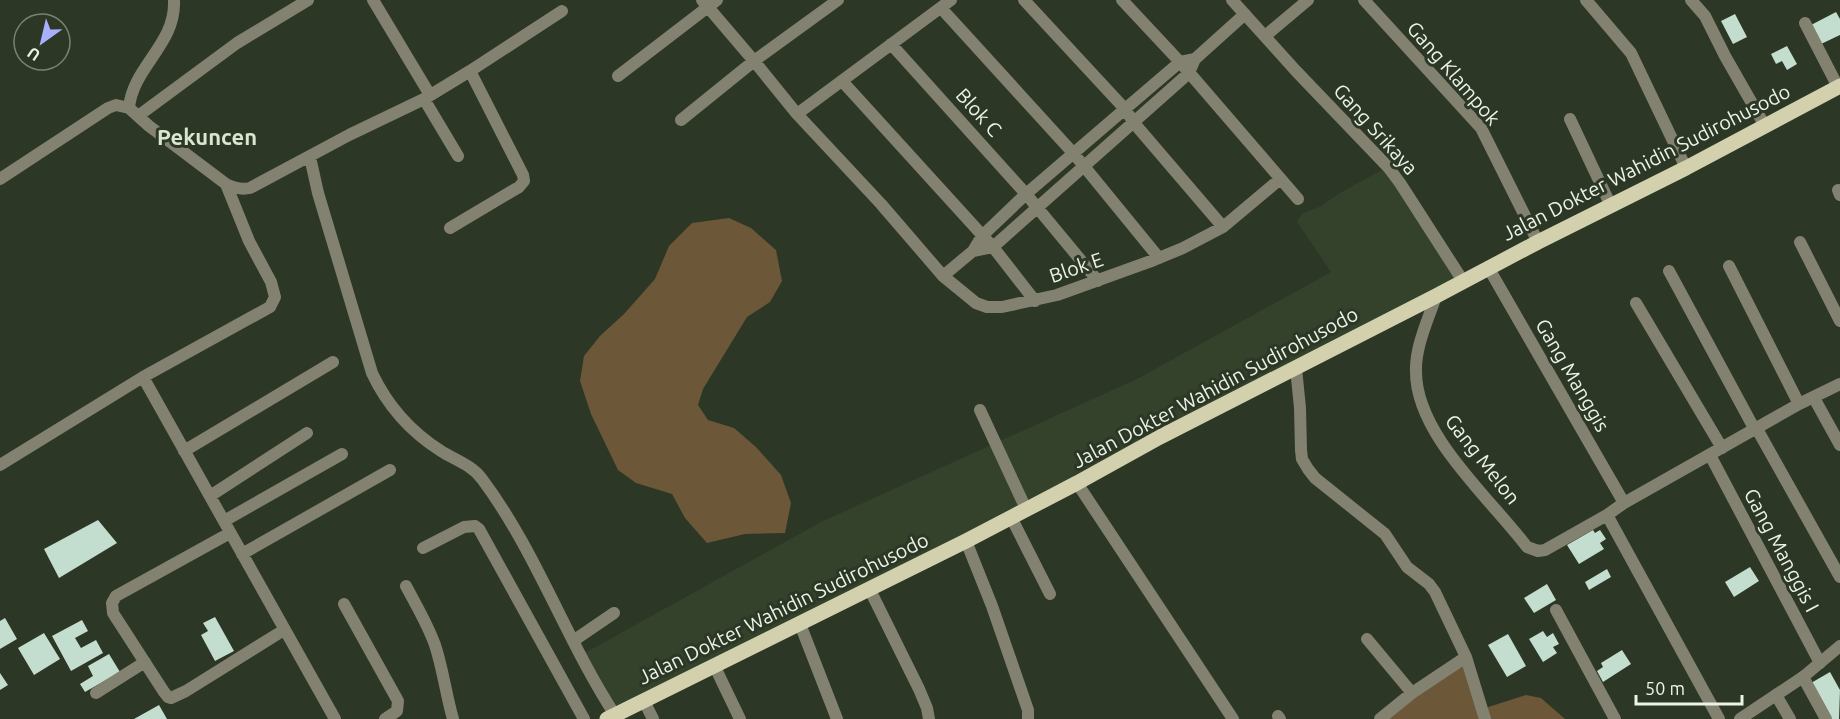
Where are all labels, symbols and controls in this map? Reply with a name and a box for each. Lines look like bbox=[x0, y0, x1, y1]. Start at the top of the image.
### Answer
north arrow bbox=[12, 12, 72, 72]
street label: Gang Klampok bbox=[1403, 17, 1505, 129]
text: U bbox=[24, 44, 43, 65]
street label: Gang Srikaya bbox=[1329, 79, 1423, 179]
street label: Jalan Dokter Wahidin Sudirohusodo bbox=[1498, 79, 1794, 245]
street label: Blok C bbox=[952, 83, 1006, 141]
district label: Pekuncen bbox=[157, 124, 257, 149]
street label: Blok E bbox=[1046, 247, 1106, 287]
street label: Jalan Dokter Wahidin Sudirohusodo bbox=[1068, 302, 1362, 472]
street label: Gang Manggis bbox=[1531, 314, 1615, 436]
street label: Gang Melon bbox=[1441, 409, 1525, 509]
street label: Gang Manggis I bbox=[1740, 484, 1824, 616]
street label: Jalan Dokter Wahidin Sudirohusodo bbox=[634, 527, 932, 689]
scale bar bbox=[1636, 668, 1742, 706]
text: 50 m bbox=[1645, 678, 1685, 698]

